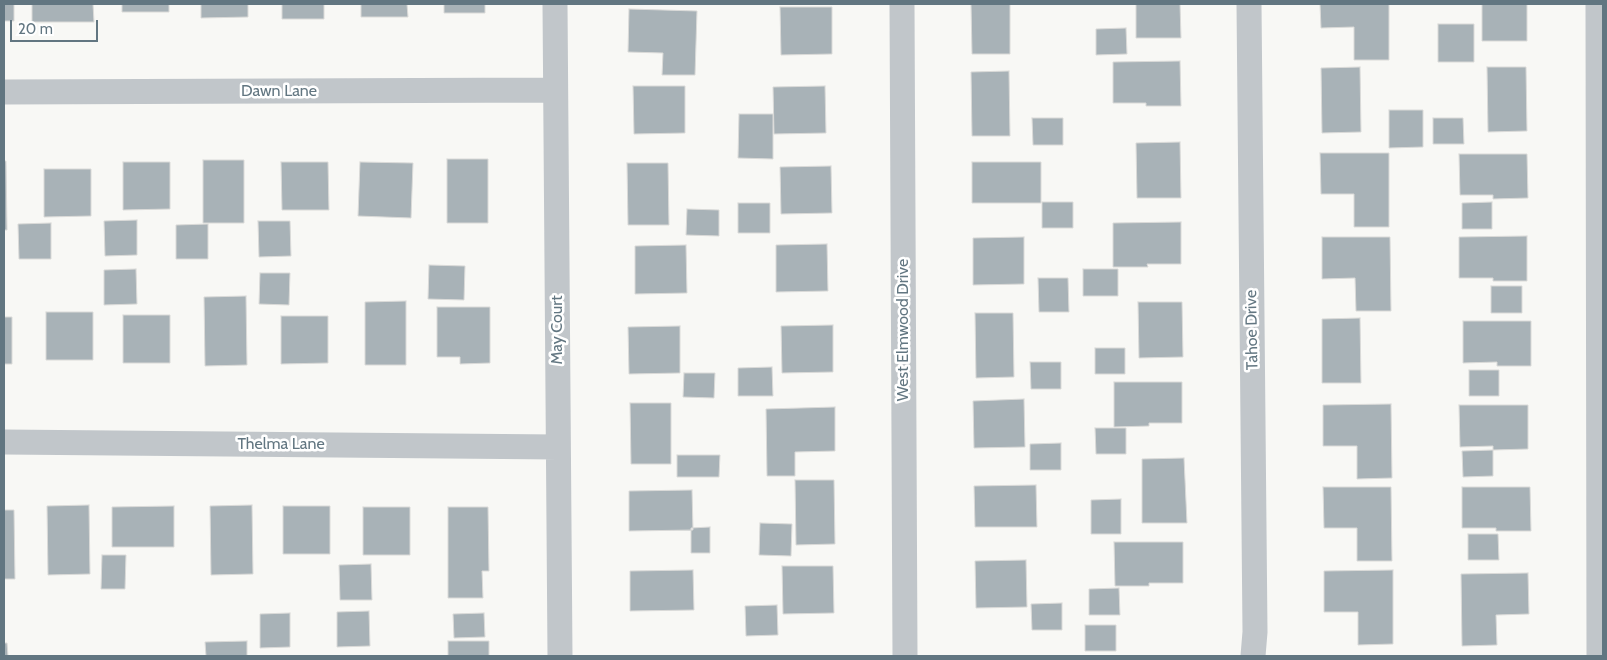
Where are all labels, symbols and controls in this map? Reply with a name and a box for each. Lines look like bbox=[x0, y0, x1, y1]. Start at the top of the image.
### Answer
scale bar bbox=[12, 10, 100, 42]
text: 20 m bbox=[18, 20, 53, 38]
street label: Dawn Lane bbox=[241, 81, 317, 101]
street label: West Elmwood Drive bbox=[893, 259, 913, 401]
street label: Tahoe Drive bbox=[1242, 290, 1262, 370]
street label: May Court bbox=[547, 295, 567, 365]
street label: Thelma Lane bbox=[237, 434, 325, 454]

